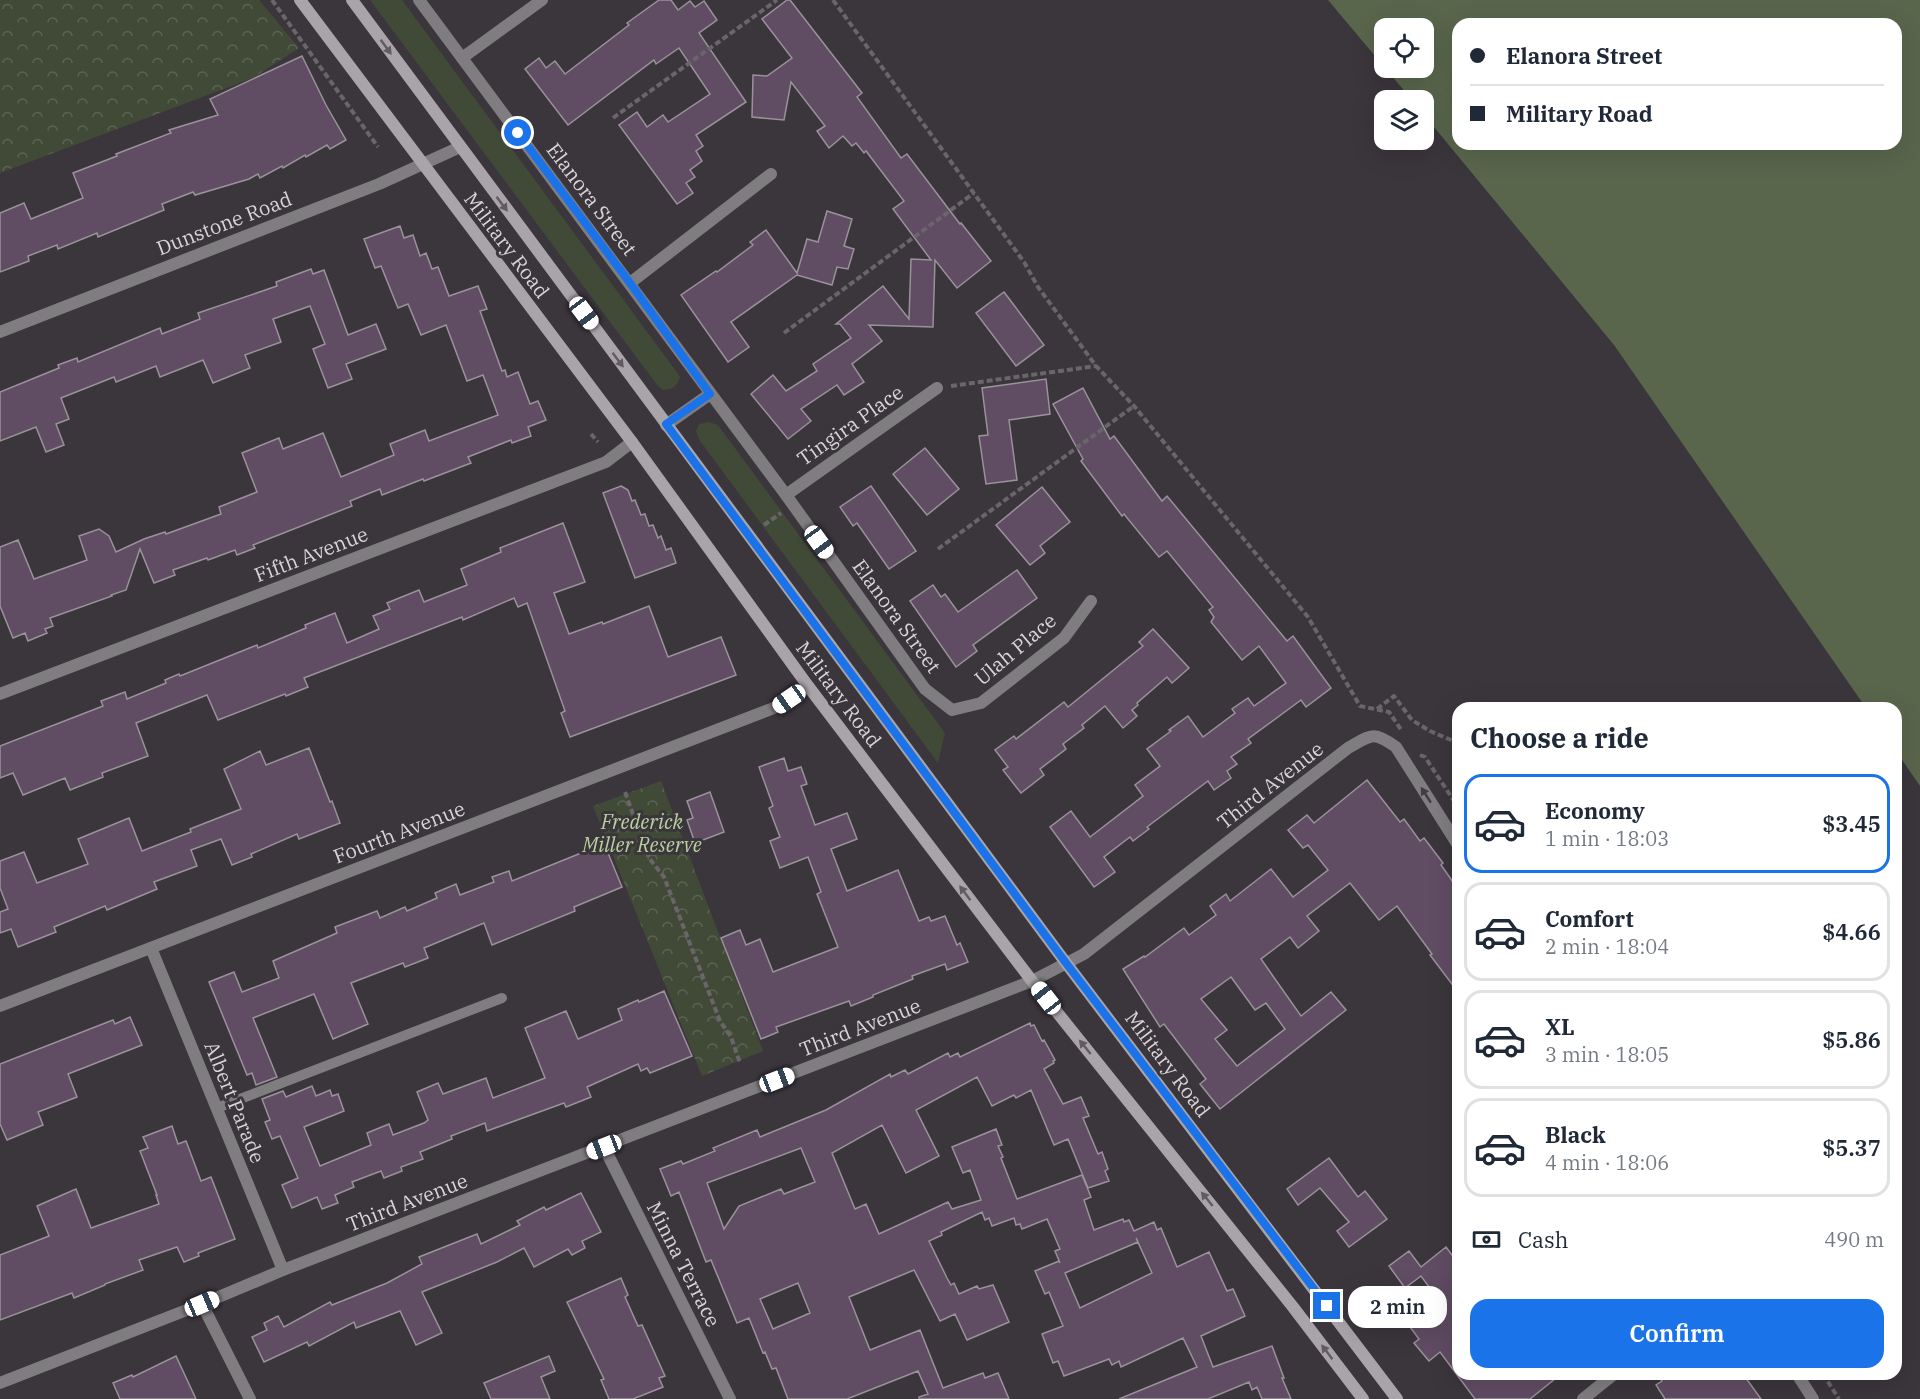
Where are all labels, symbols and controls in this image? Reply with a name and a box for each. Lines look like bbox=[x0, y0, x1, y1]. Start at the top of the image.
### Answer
map controls bbox=[1374, 18, 1434, 150]
button: locate bbox=[1374, 18, 1434, 78]
one-way arrow bbox=[380, 40, 392, 55]
text: Elanora Street bbox=[1506, 41, 1662, 70]
button: layers bbox=[1374, 90, 1434, 150]
text: Military Road bbox=[1506, 99, 1653, 128]
route start bbox=[504, 119, 531, 146]
street label: Elanora Street bbox=[541, 137, 643, 261]
street label: Dunstone Road bbox=[152, 185, 296, 261]
street label: Military Road bbox=[458, 186, 556, 304]
one-way arrow bbox=[496, 195, 508, 211]
car bbox=[566, 293, 602, 333]
one-way arrow bbox=[612, 353, 624, 368]
street label: Tingira Place bbox=[791, 378, 909, 472]
street label: Fifth Avenue bbox=[250, 520, 372, 588]
car bbox=[801, 522, 837, 562]
street label: Elanora Street bbox=[847, 554, 947, 678]
street label: Ulah Place bbox=[968, 607, 1062, 691]
street label: Military Road bbox=[790, 635, 888, 753]
car bbox=[769, 681, 809, 717]
text: Choose a ride bbox=[1470, 720, 1649, 755]
street label: Third Avenue bbox=[1211, 735, 1329, 835]
one-way arrow bbox=[1421, 787, 1432, 804]
street label: Fourth Avenue bbox=[329, 795, 469, 869]
text: Economy bbox=[1545, 796, 1645, 825]
icon: car bbox=[1473, 797, 1527, 851]
park label: Frederick Miller Reserve bbox=[581, 808, 702, 858]
text: $3.45 bbox=[1822, 809, 1881, 838]
text: 1 min · 18:03 bbox=[1545, 825, 1669, 852]
one-way arrow bbox=[959, 885, 972, 901]
text: Comfort bbox=[1545, 904, 1634, 933]
icon: car bbox=[1473, 905, 1527, 959]
text: $4.66 bbox=[1822, 917, 1881, 946]
text: 2 min · 18:04 bbox=[1545, 933, 1669, 960]
car bbox=[1028, 978, 1064, 1018]
street label: Third Avenue bbox=[796, 992, 924, 1062]
street label: Military Road bbox=[1119, 1005, 1217, 1123]
text: XL bbox=[1545, 1012, 1575, 1041]
icon: car bbox=[1473, 1013, 1527, 1067]
text: $5.86 bbox=[1822, 1025, 1881, 1054]
street label: Albert Parade bbox=[198, 1037, 272, 1167]
one-way arrow bbox=[1078, 1039, 1091, 1055]
text: 3 min · 18:05 bbox=[1545, 1041, 1669, 1068]
car bbox=[757, 1065, 797, 1095]
text: Black bbox=[1545, 1120, 1606, 1149]
icon: car bbox=[1473, 1121, 1527, 1175]
car bbox=[584, 1132, 624, 1162]
text: $5.37 bbox=[1822, 1133, 1881, 1162]
text: 4 min · 18:06 bbox=[1545, 1149, 1669, 1176]
street label: Third Avenue bbox=[343, 1167, 471, 1237]
one-way arrow bbox=[1201, 1192, 1213, 1207]
street label: Minna Terrace bbox=[641, 1197, 727, 1331]
icon: cash bbox=[1470, 1223, 1503, 1256]
text: Cash bbox=[1518, 1225, 1569, 1254]
text: 490 m bbox=[1824, 1226, 1884, 1253]
callout: 2 min bbox=[1348, 1285, 1447, 1327]
car bbox=[182, 1289, 222, 1319]
route end bbox=[1313, 1292, 1340, 1319]
text: 2 min bbox=[1370, 1293, 1425, 1320]
button: Confirm bbox=[1470, 1299, 1884, 1368]
one-way arrow bbox=[1322, 1345, 1334, 1360]

